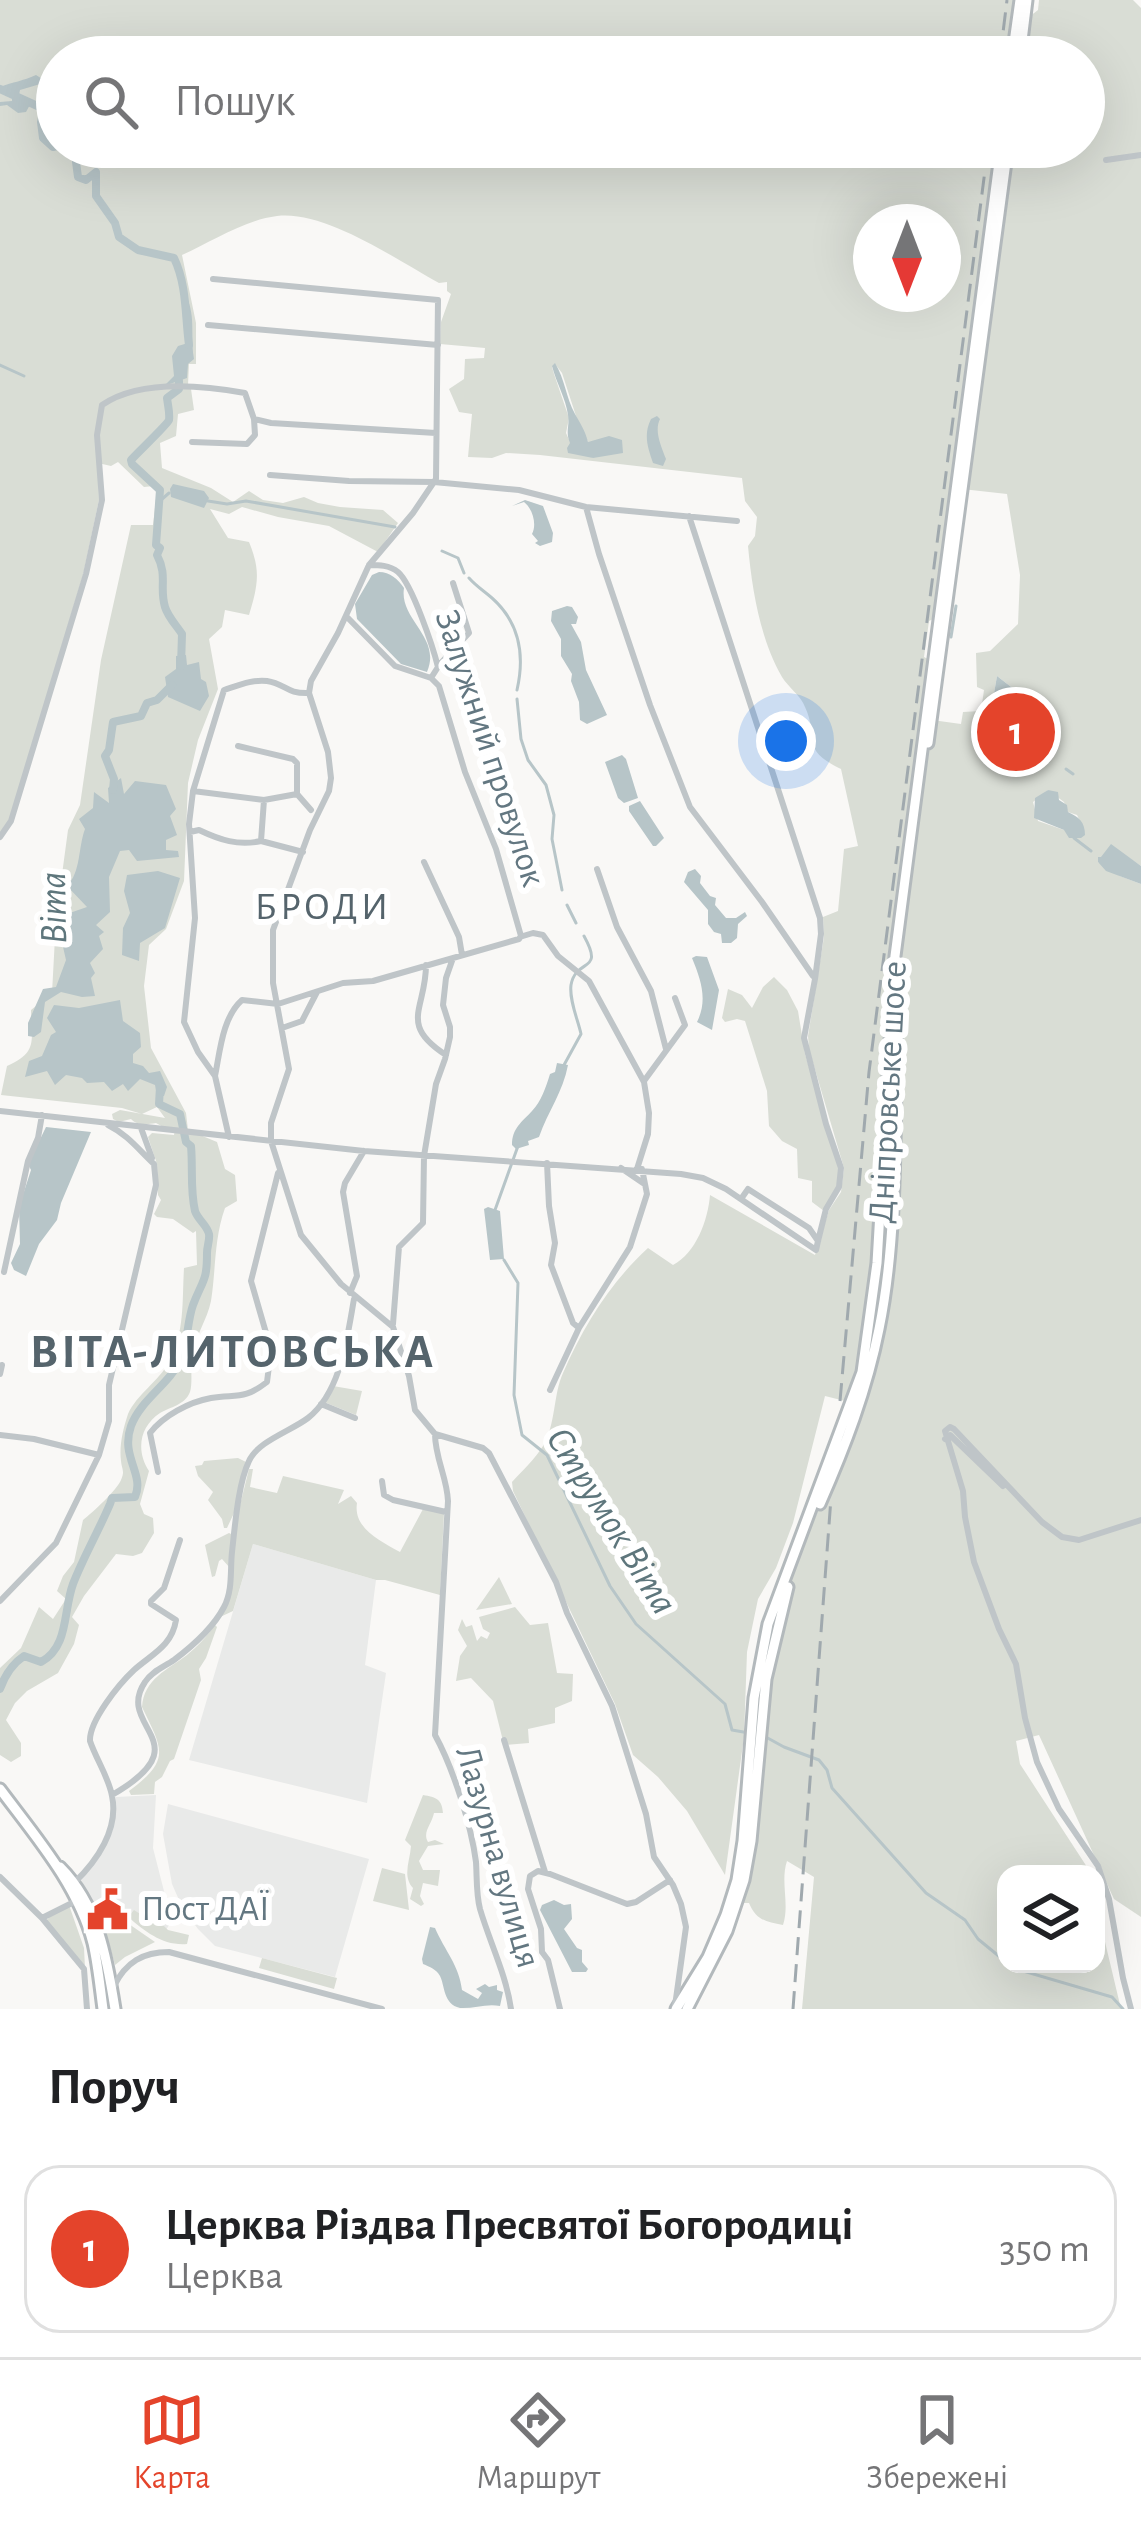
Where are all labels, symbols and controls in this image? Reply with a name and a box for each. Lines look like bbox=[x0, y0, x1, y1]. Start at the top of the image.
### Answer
search box bbox=[36, 36, 1105, 168]
icon: search bbox=[78, 69, 144, 135]
text: Пошук bbox=[174, 79, 295, 124]
north arrow bbox=[853, 204, 961, 312]
street label: Залужний провулок bbox=[428, 605, 552, 891]
pin: 1 bbox=[977, 687, 1055, 777]
your location bbox=[756, 711, 816, 771]
water label: Віта bbox=[34, 871, 74, 945]
district label: БРОДИ bbox=[255, 888, 391, 927]
street label: Дніпровське шосе bbox=[863, 960, 913, 1224]
district label: ВІТА-ЛИТОВСЬКА bbox=[30, 1329, 436, 1377]
water label: Струмок Віта bbox=[538, 1421, 684, 1621]
street label: Лазурна вулиця bbox=[449, 1742, 547, 1972]
map controls bbox=[997, 1865, 1105, 1973]
button: layers bbox=[997, 1865, 1105, 1973]
public building icon: Пост ДАЇ bbox=[84, 1886, 130, 1932]
place label: Пост ДАЇ bbox=[141, 1889, 270, 1927]
text: Поруч bbox=[48, 2062, 180, 2113]
text: Церква Різдва Пресвятої Богородиці bbox=[165, 2203, 853, 2248]
text: 1 bbox=[83, 2230, 97, 2269]
text: 350 m bbox=[999, 2230, 1090, 2269]
text: Церква bbox=[165, 2257, 283, 2296]
tab: Карта bbox=[133, 2387, 210, 2499]
tab: Маршрут bbox=[476, 2387, 600, 2499]
tab: Збережені bbox=[866, 2387, 1008, 2499]

